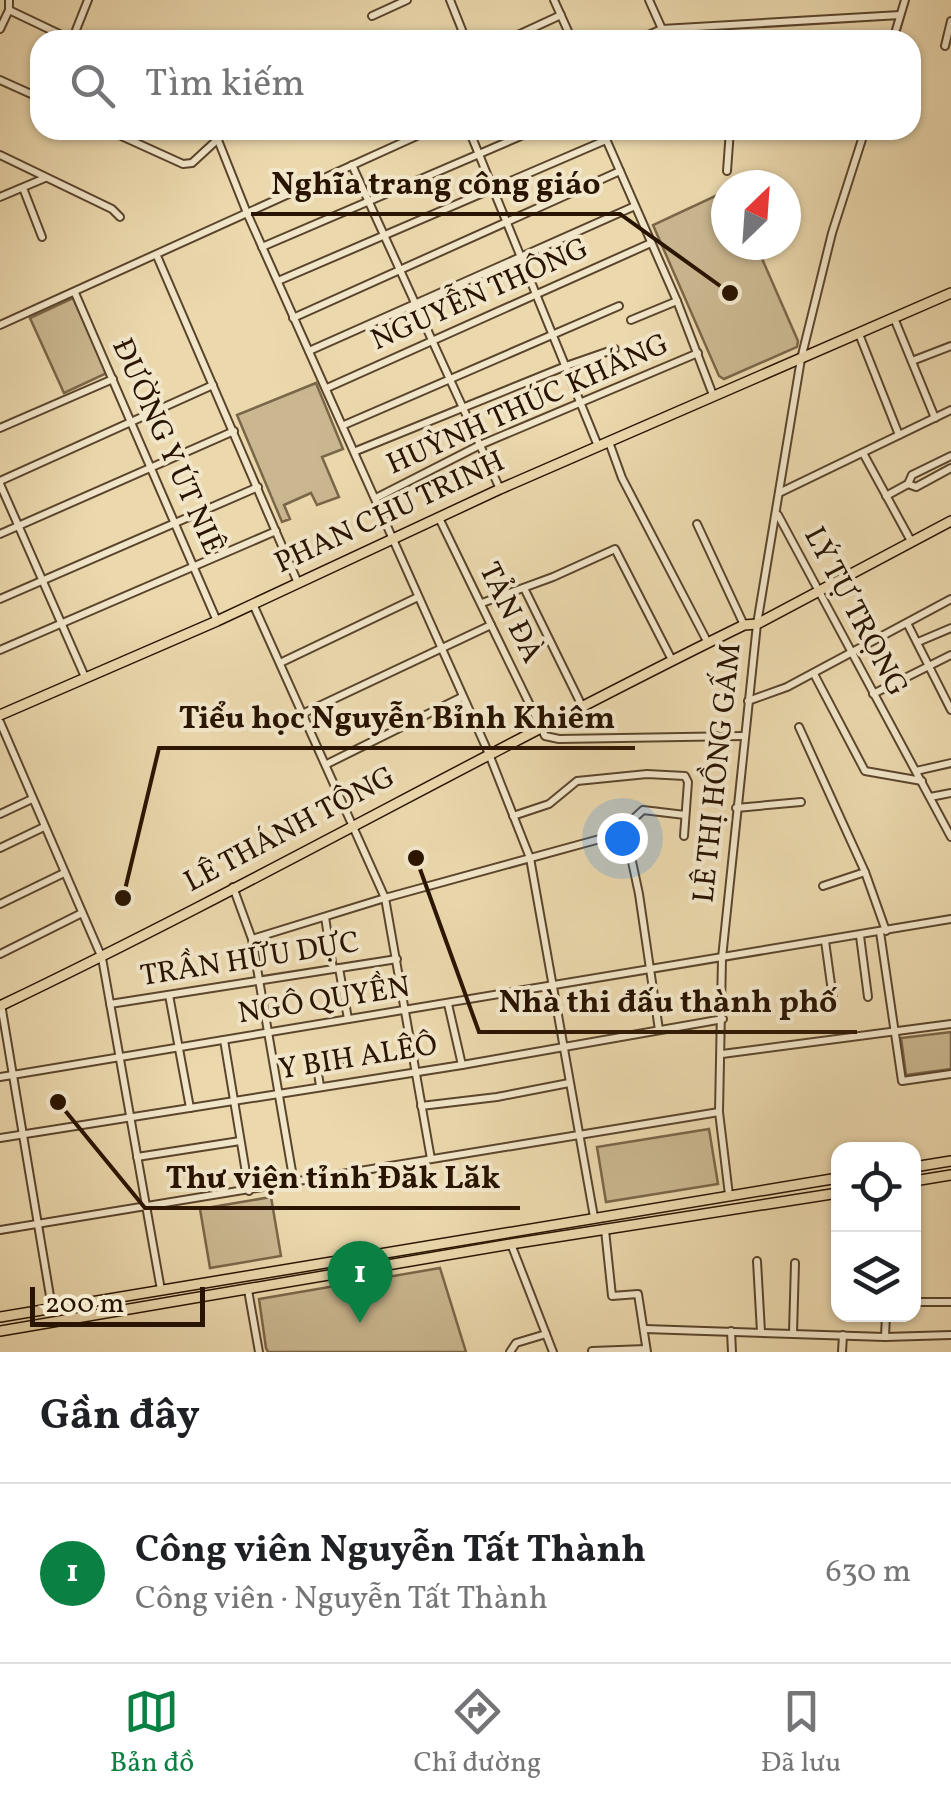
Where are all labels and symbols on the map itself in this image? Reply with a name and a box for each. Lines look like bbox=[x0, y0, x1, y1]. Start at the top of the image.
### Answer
callout: Nghĩa trang công giáo bbox=[251, 152, 620, 214]
text: Nghĩa trang công giáo bbox=[271, 164, 601, 208]
north arrow bbox=[711, 170, 801, 260]
street label: NGUYỄN THÔNG bbox=[364, 226, 596, 362]
street label: HUỲNH THÚC KHÁNG bbox=[380, 324, 676, 486]
street label: ĐƯỜNG Y ÚT NIÊ bbox=[100, 332, 234, 562]
street label: PHAN CHU TRINH bbox=[268, 441, 512, 585]
street label: LÝ TỰ TRỌNG bbox=[793, 520, 917, 704]
street label: TẢN ĐÀ bbox=[468, 556, 552, 670]
street label: LÊ THỊ HỒNG GẤM bbox=[682, 641, 753, 905]
callout: Tiểu học Nguyễn Bỉnh Khiêm bbox=[159, 686, 635, 748]
text: Tiểu học Nguyễn Bỉnh Khiêm bbox=[179, 698, 615, 742]
street label: LÊ THÁNH TÔNG bbox=[177, 757, 403, 903]
your location bbox=[597, 813, 648, 864]
street label: TRẦN HỮU DỰC bbox=[137, 921, 362, 998]
street label: NGÔ QUYỀN bbox=[235, 966, 413, 1035]
callout: Nhà thi đấu thành phố bbox=[479, 970, 857, 1032]
text: Nhà thi đấu thành phố bbox=[499, 982, 838, 1026]
street label: Y BIH ALÊÔ bbox=[276, 1025, 440, 1091]
callout: Thư viện tỉnh Đăk Lăk bbox=[145, 1146, 520, 1208]
text: Thư viện tỉnh Đăk Lăk bbox=[166, 1158, 500, 1202]
pin: 1 bbox=[328, 1240, 392, 1323]
scale bar bbox=[30, 1282, 205, 1326]

